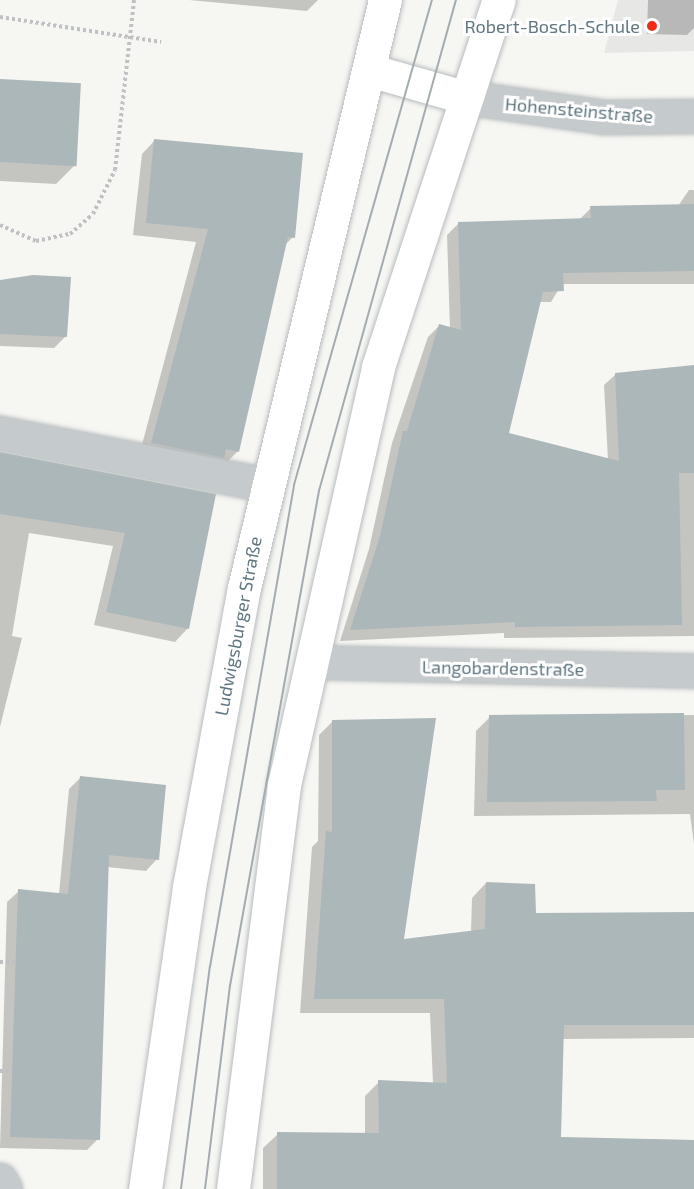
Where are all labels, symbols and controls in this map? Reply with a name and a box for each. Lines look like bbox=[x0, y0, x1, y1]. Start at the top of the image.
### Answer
place label: Robert-Bosch-Schule bbox=[464, 15, 640, 37]
marker: Robert-Bosch-Schule bbox=[645, 19, 659, 33]
street label: Hohensteinstraße bbox=[504, 93, 654, 127]
street label: Ludwigsburger Straße bbox=[210, 534, 266, 718]
street label: Langobardenstraße bbox=[422, 656, 584, 680]

